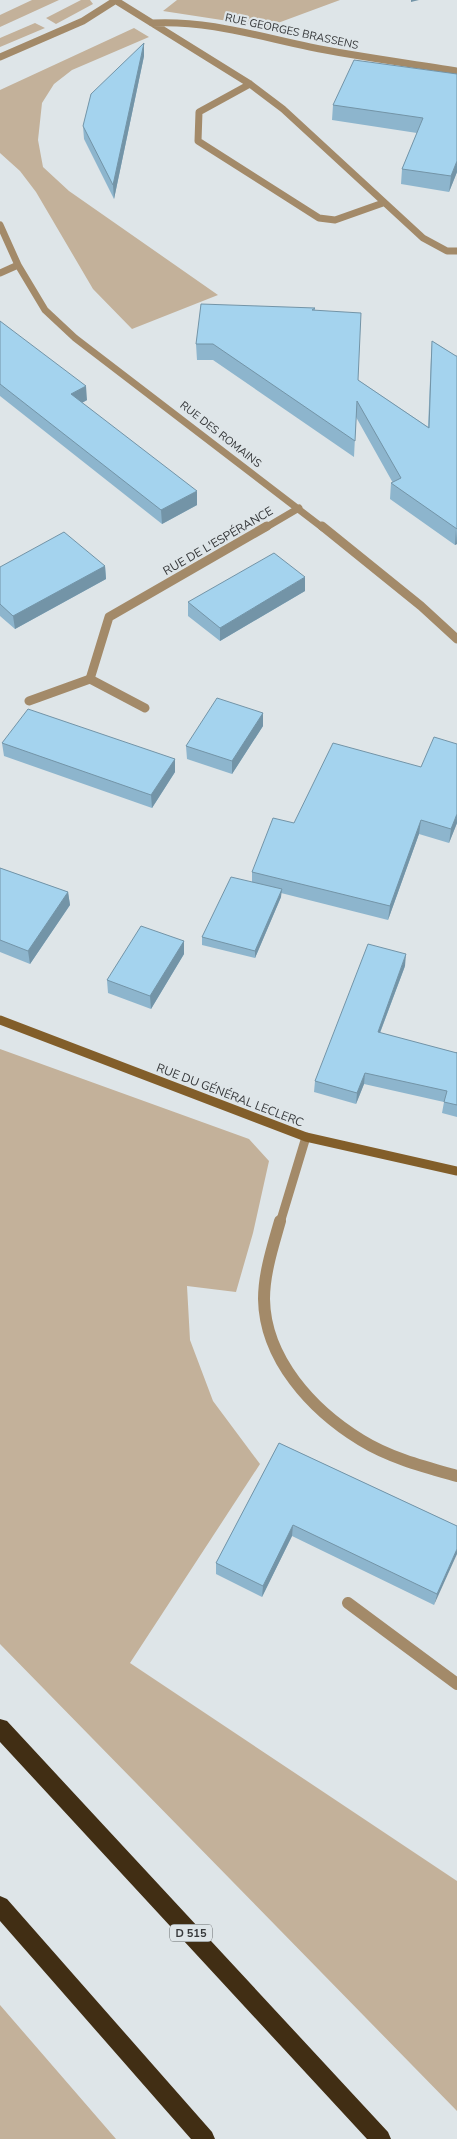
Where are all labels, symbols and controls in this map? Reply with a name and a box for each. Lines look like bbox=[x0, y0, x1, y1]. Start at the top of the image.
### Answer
street label: RUE GEORGES BRASSENS bbox=[224, 10, 360, 53]
street label: RUE DES ROMAINS bbox=[177, 398, 265, 471]
street label: RUE DE L'ESPÉRANCE bbox=[160, 503, 276, 579]
street label: RUE DU GÉNÉRAL LECLERC bbox=[154, 1059, 306, 1131]
road number: D 515 bbox=[170, 1925, 212, 1942]

